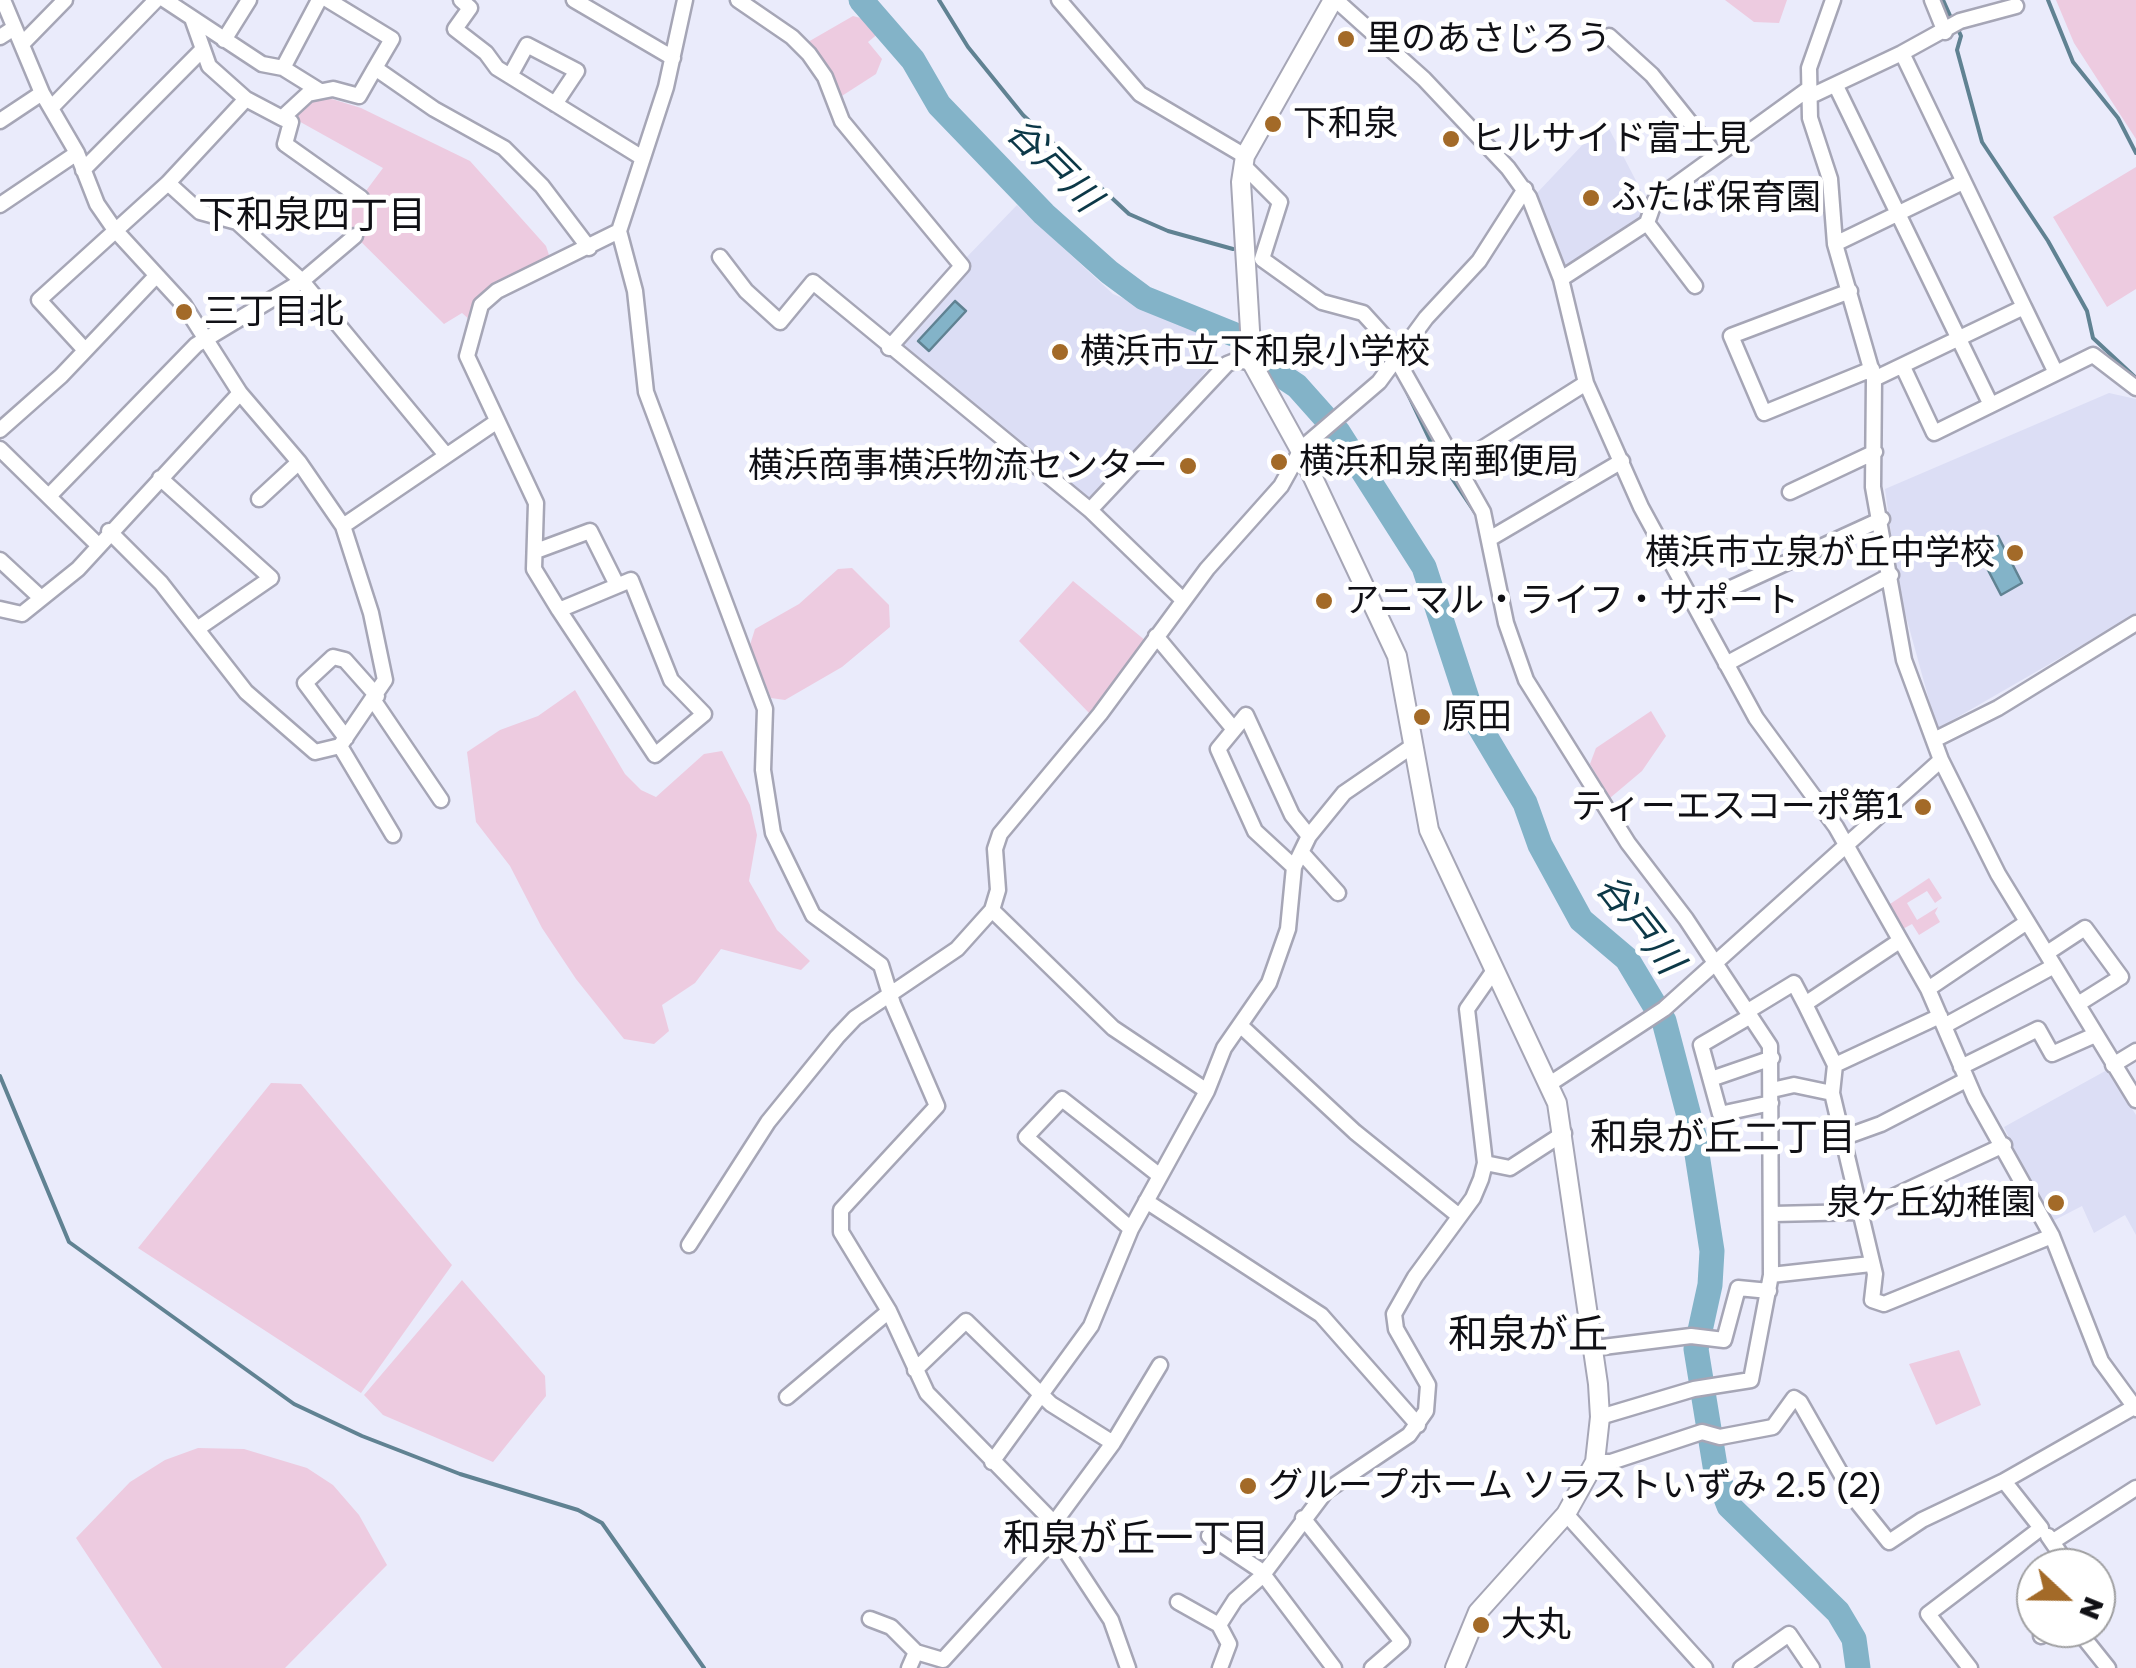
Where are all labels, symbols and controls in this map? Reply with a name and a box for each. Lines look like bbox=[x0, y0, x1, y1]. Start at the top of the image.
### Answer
place label: 里のあさじろう bbox=[1366, 18, 1611, 60]
marker: 里のあさじろう bbox=[1335, 28, 1357, 50]
place label: 下和泉 bbox=[1293, 103, 1398, 145]
water label: 谷戸川 bbox=[997, 109, 1109, 221]
marker: 下和泉 bbox=[1262, 113, 1284, 135]
place label: ヒルサイド富士見 bbox=[1471, 118, 1751, 160]
marker: ヒルサイド富士見 bbox=[1440, 128, 1462, 150]
place label: ふたば保育園 bbox=[1611, 177, 1821, 219]
marker: ふたば保育園 bbox=[1580, 187, 1602, 209]
district label: 下和泉四丁目 bbox=[198, 193, 426, 239]
place label: 三丁目北 bbox=[204, 291, 344, 333]
marker: 三丁目北 bbox=[173, 301, 195, 323]
place label: 横浜市立下和泉小学校 bbox=[1080, 331, 1430, 373]
marker: 横浜市立下和泉小学校 bbox=[1049, 341, 1071, 363]
place label: 横浜和泉南郵便局 bbox=[1299, 441, 1579, 483]
place label: 横浜商事横浜物流センター bbox=[748, 445, 1168, 487]
marker: 横浜和泉南郵便局 bbox=[1268, 451, 1290, 473]
marker: 横浜商事横浜物流センター bbox=[1177, 455, 1199, 477]
place label: 横浜市立泉が丘中学校 bbox=[1645, 532, 1995, 574]
marker: 横浜市立泉が丘中学校 bbox=[2004, 542, 2026, 564]
place label: アニマル・ライフ・サポート bbox=[1344, 580, 1799, 622]
marker: アニマル・ライフ・サポート bbox=[1313, 590, 1335, 612]
place label: 原田 bbox=[1442, 696, 1512, 738]
marker: 原田 bbox=[1411, 706, 1433, 728]
place label: ティーエスコーポ第1 bbox=[1571, 786, 1903, 828]
marker: ティーエスコーポ第1 bbox=[1912, 796, 1934, 818]
water label: 谷戸川 bbox=[1586, 865, 1692, 983]
district label: 和泉が丘二丁目 bbox=[1590, 1115, 1856, 1161]
place label: 泉ケ丘幼稚園 bbox=[1826, 1182, 2036, 1224]
marker: 泉ケ丘幼稚園 bbox=[2045, 1192, 2067, 1214]
district label: 和泉が丘 bbox=[1448, 1311, 1608, 1359]
place label: グループホーム ソラストいずみ 2.5 (2) bbox=[1268, 1465, 1882, 1507]
marker: グループホーム ソラストいずみ 2.5 (2) bbox=[1237, 1475, 1259, 1497]
district label: 和泉が丘一丁目 bbox=[1003, 1516, 1269, 1562]
north arrow bbox=[2016, 1548, 2116, 1648]
text: N bbox=[2073, 1593, 2112, 1625]
place label: 大丸 bbox=[1501, 1604, 1571, 1646]
marker: 大丸 bbox=[1470, 1614, 1492, 1636]

